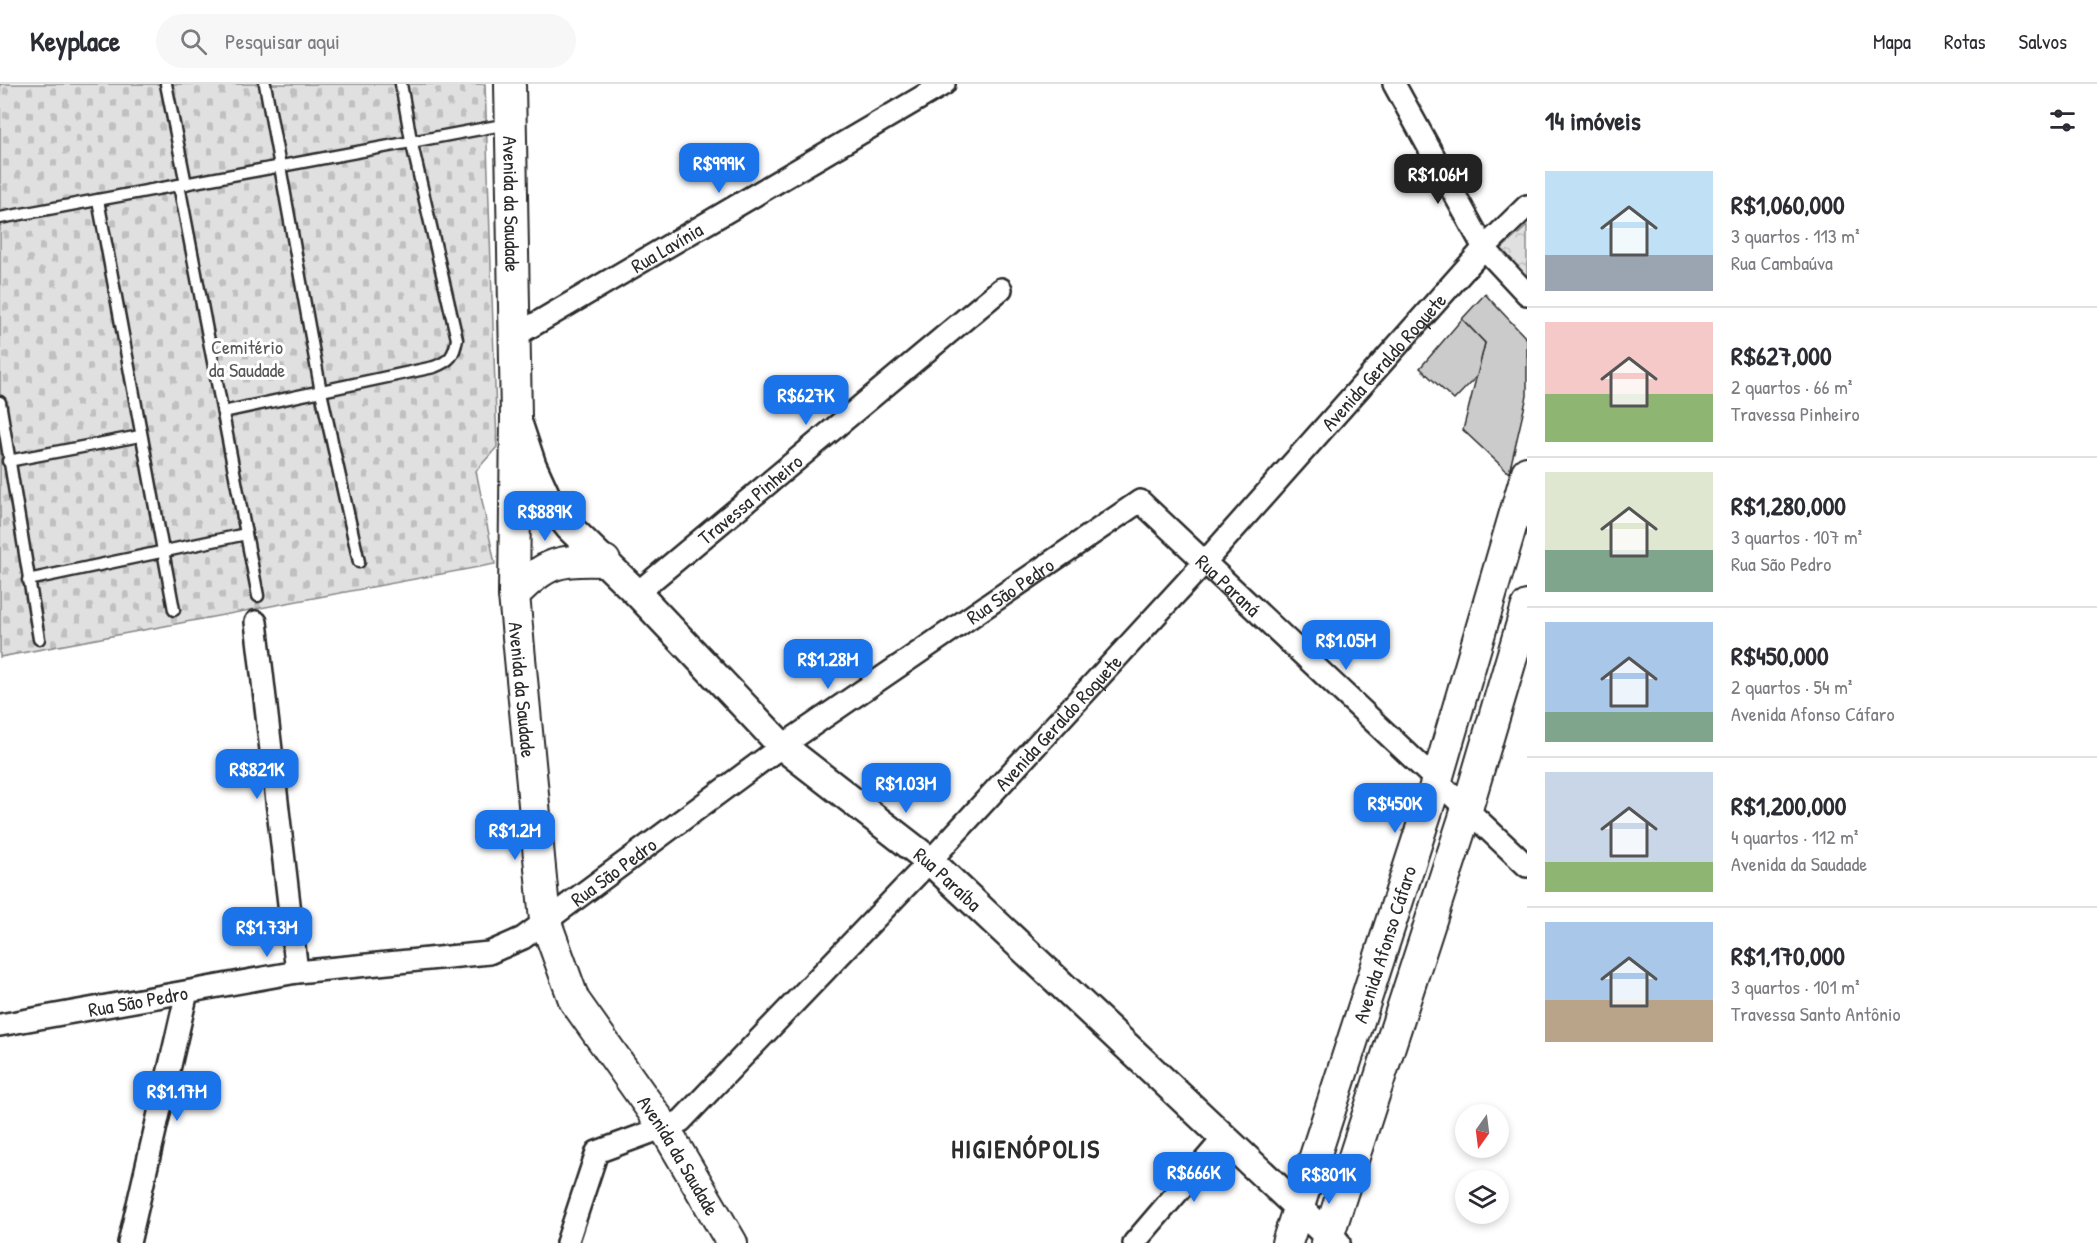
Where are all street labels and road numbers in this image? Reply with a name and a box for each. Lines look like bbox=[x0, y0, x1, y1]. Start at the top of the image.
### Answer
street label: Avenida da Saudade bbox=[497, 136, 527, 272]
street label: Rua Lavínia bbox=[626, 215, 707, 278]
street label: Avenida Geraldo Roquete bbox=[1315, 287, 1452, 436]
street label: Travessa Pinheiro bbox=[692, 447, 808, 550]
street label: Rua Paraná bbox=[1191, 548, 1267, 622]
street label: Rua São Pedro bbox=[961, 551, 1059, 630]
street label: Avenida da Saudade bbox=[503, 620, 543, 759]
street label: Avenida Geraldo Roquete bbox=[988, 648, 1127, 796]
street label: Rua São Pedro bbox=[565, 830, 662, 912]
street label: Rua Paraíba bbox=[909, 840, 988, 917]
street label: Avenida Afonso Cáfaro bbox=[1346, 862, 1422, 1026]
street label: Rua São Pedro bbox=[86, 978, 190, 1023]
street label: Avenida da Saudade bbox=[632, 1089, 726, 1220]

